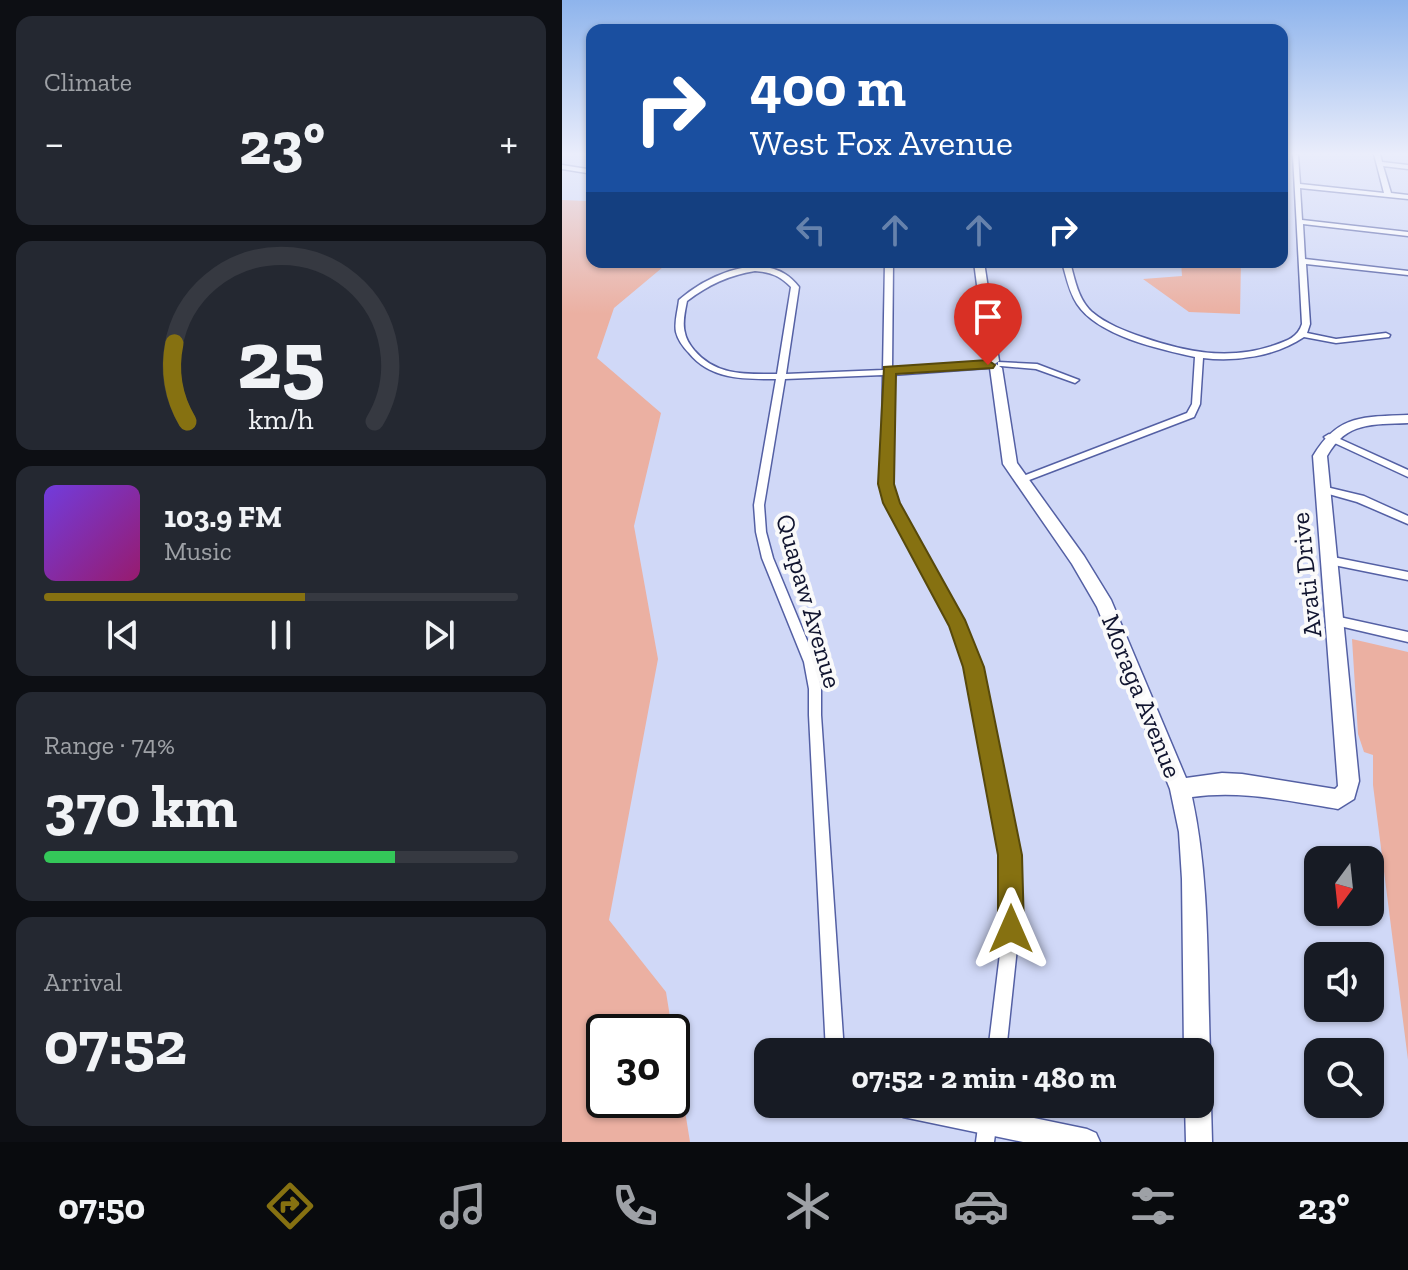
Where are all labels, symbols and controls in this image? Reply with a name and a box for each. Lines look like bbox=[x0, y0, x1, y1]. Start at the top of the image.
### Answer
text: 400 m bbox=[750, 53, 906, 120]
icon: right bbox=[618, 56, 722, 160]
text: Climate bbox=[44, 66, 132, 98]
text: 23° bbox=[239, 107, 325, 179]
text: − bbox=[44, 116, 65, 169]
text: + bbox=[499, 116, 518, 169]
text: West Fox Avenue bbox=[750, 121, 1013, 164]
icon: left bbox=[789, 208, 833, 252]
icon: ahead bbox=[873, 208, 917, 252]
icon: ahead bbox=[957, 208, 1001, 252]
icon: right bbox=[1041, 208, 1085, 252]
pin bbox=[954, 283, 1022, 365]
icon: arrive bbox=[966, 295, 1010, 339]
text: 25 bbox=[237, 308, 325, 408]
text: km/h bbox=[248, 402, 314, 436]
text: 103.9 FM bbox=[164, 499, 282, 535]
street label: Quapaw Avenue bbox=[769, 510, 849, 692]
street label: Avati Drive bbox=[1284, 511, 1328, 639]
text: Music bbox=[164, 535, 232, 567]
street label: Moraga Avenue bbox=[1095, 610, 1189, 782]
icon: previous bbox=[101, 613, 145, 657]
icon: pause bbox=[259, 613, 303, 657]
icon: next bbox=[417, 613, 461, 657]
text: Range · 74% bbox=[44, 729, 175, 761]
text: 370 km bbox=[44, 770, 237, 842]
north arrow bbox=[1304, 846, 1384, 926]
map controls bbox=[1304, 846, 1384, 1118]
position arrow bbox=[969, 887, 1053, 971]
button: sound bbox=[1304, 942, 1384, 1022]
text: Arrival bbox=[44, 966, 122, 998]
text: 07:52 bbox=[44, 1007, 187, 1079]
speed limit sign: 30 bbox=[586, 1014, 690, 1118]
button: search bbox=[1304, 1038, 1384, 1118]
text: 07:52 · 2 min · 480 m bbox=[852, 1060, 1116, 1096]
icon: directions bbox=[262, 1178, 318, 1234]
icon: music bbox=[435, 1178, 491, 1234]
icon: phone bbox=[607, 1178, 663, 1234]
icon: climate bbox=[780, 1178, 836, 1234]
icon: car bbox=[953, 1178, 1009, 1234]
icon: filters bbox=[1125, 1178, 1181, 1234]
text: 07:50 bbox=[58, 1185, 145, 1228]
text: 23° bbox=[1298, 1185, 1350, 1228]

